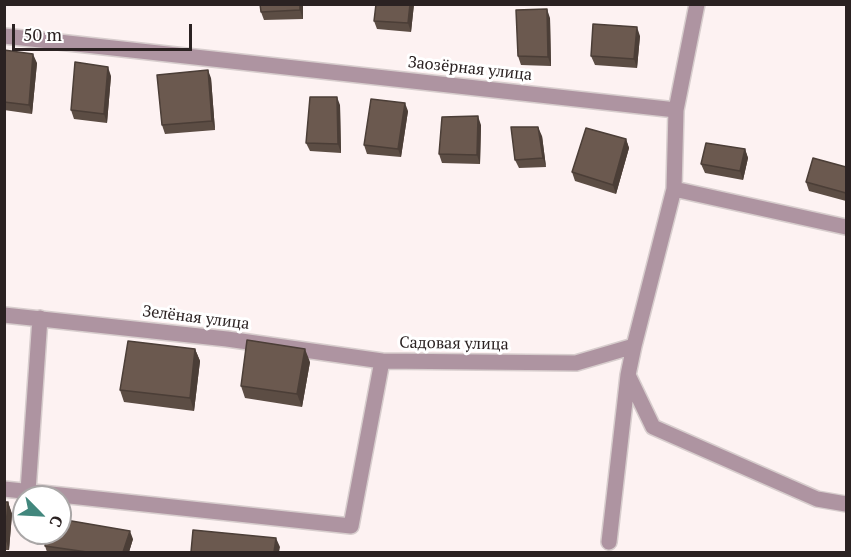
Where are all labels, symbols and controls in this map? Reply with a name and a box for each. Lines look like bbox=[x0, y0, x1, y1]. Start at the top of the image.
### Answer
scale bar bbox=[15, 12, 195, 50]
text: 50 m bbox=[23, 22, 62, 46]
street label: Заозёрная улица bbox=[407, 53, 533, 85]
street label: Зелёная улица bbox=[141, 302, 251, 334]
street label: Садовая улица bbox=[399, 333, 509, 355]
north arrow bbox=[12, 485, 72, 545]
text: С bbox=[44, 512, 69, 531]

